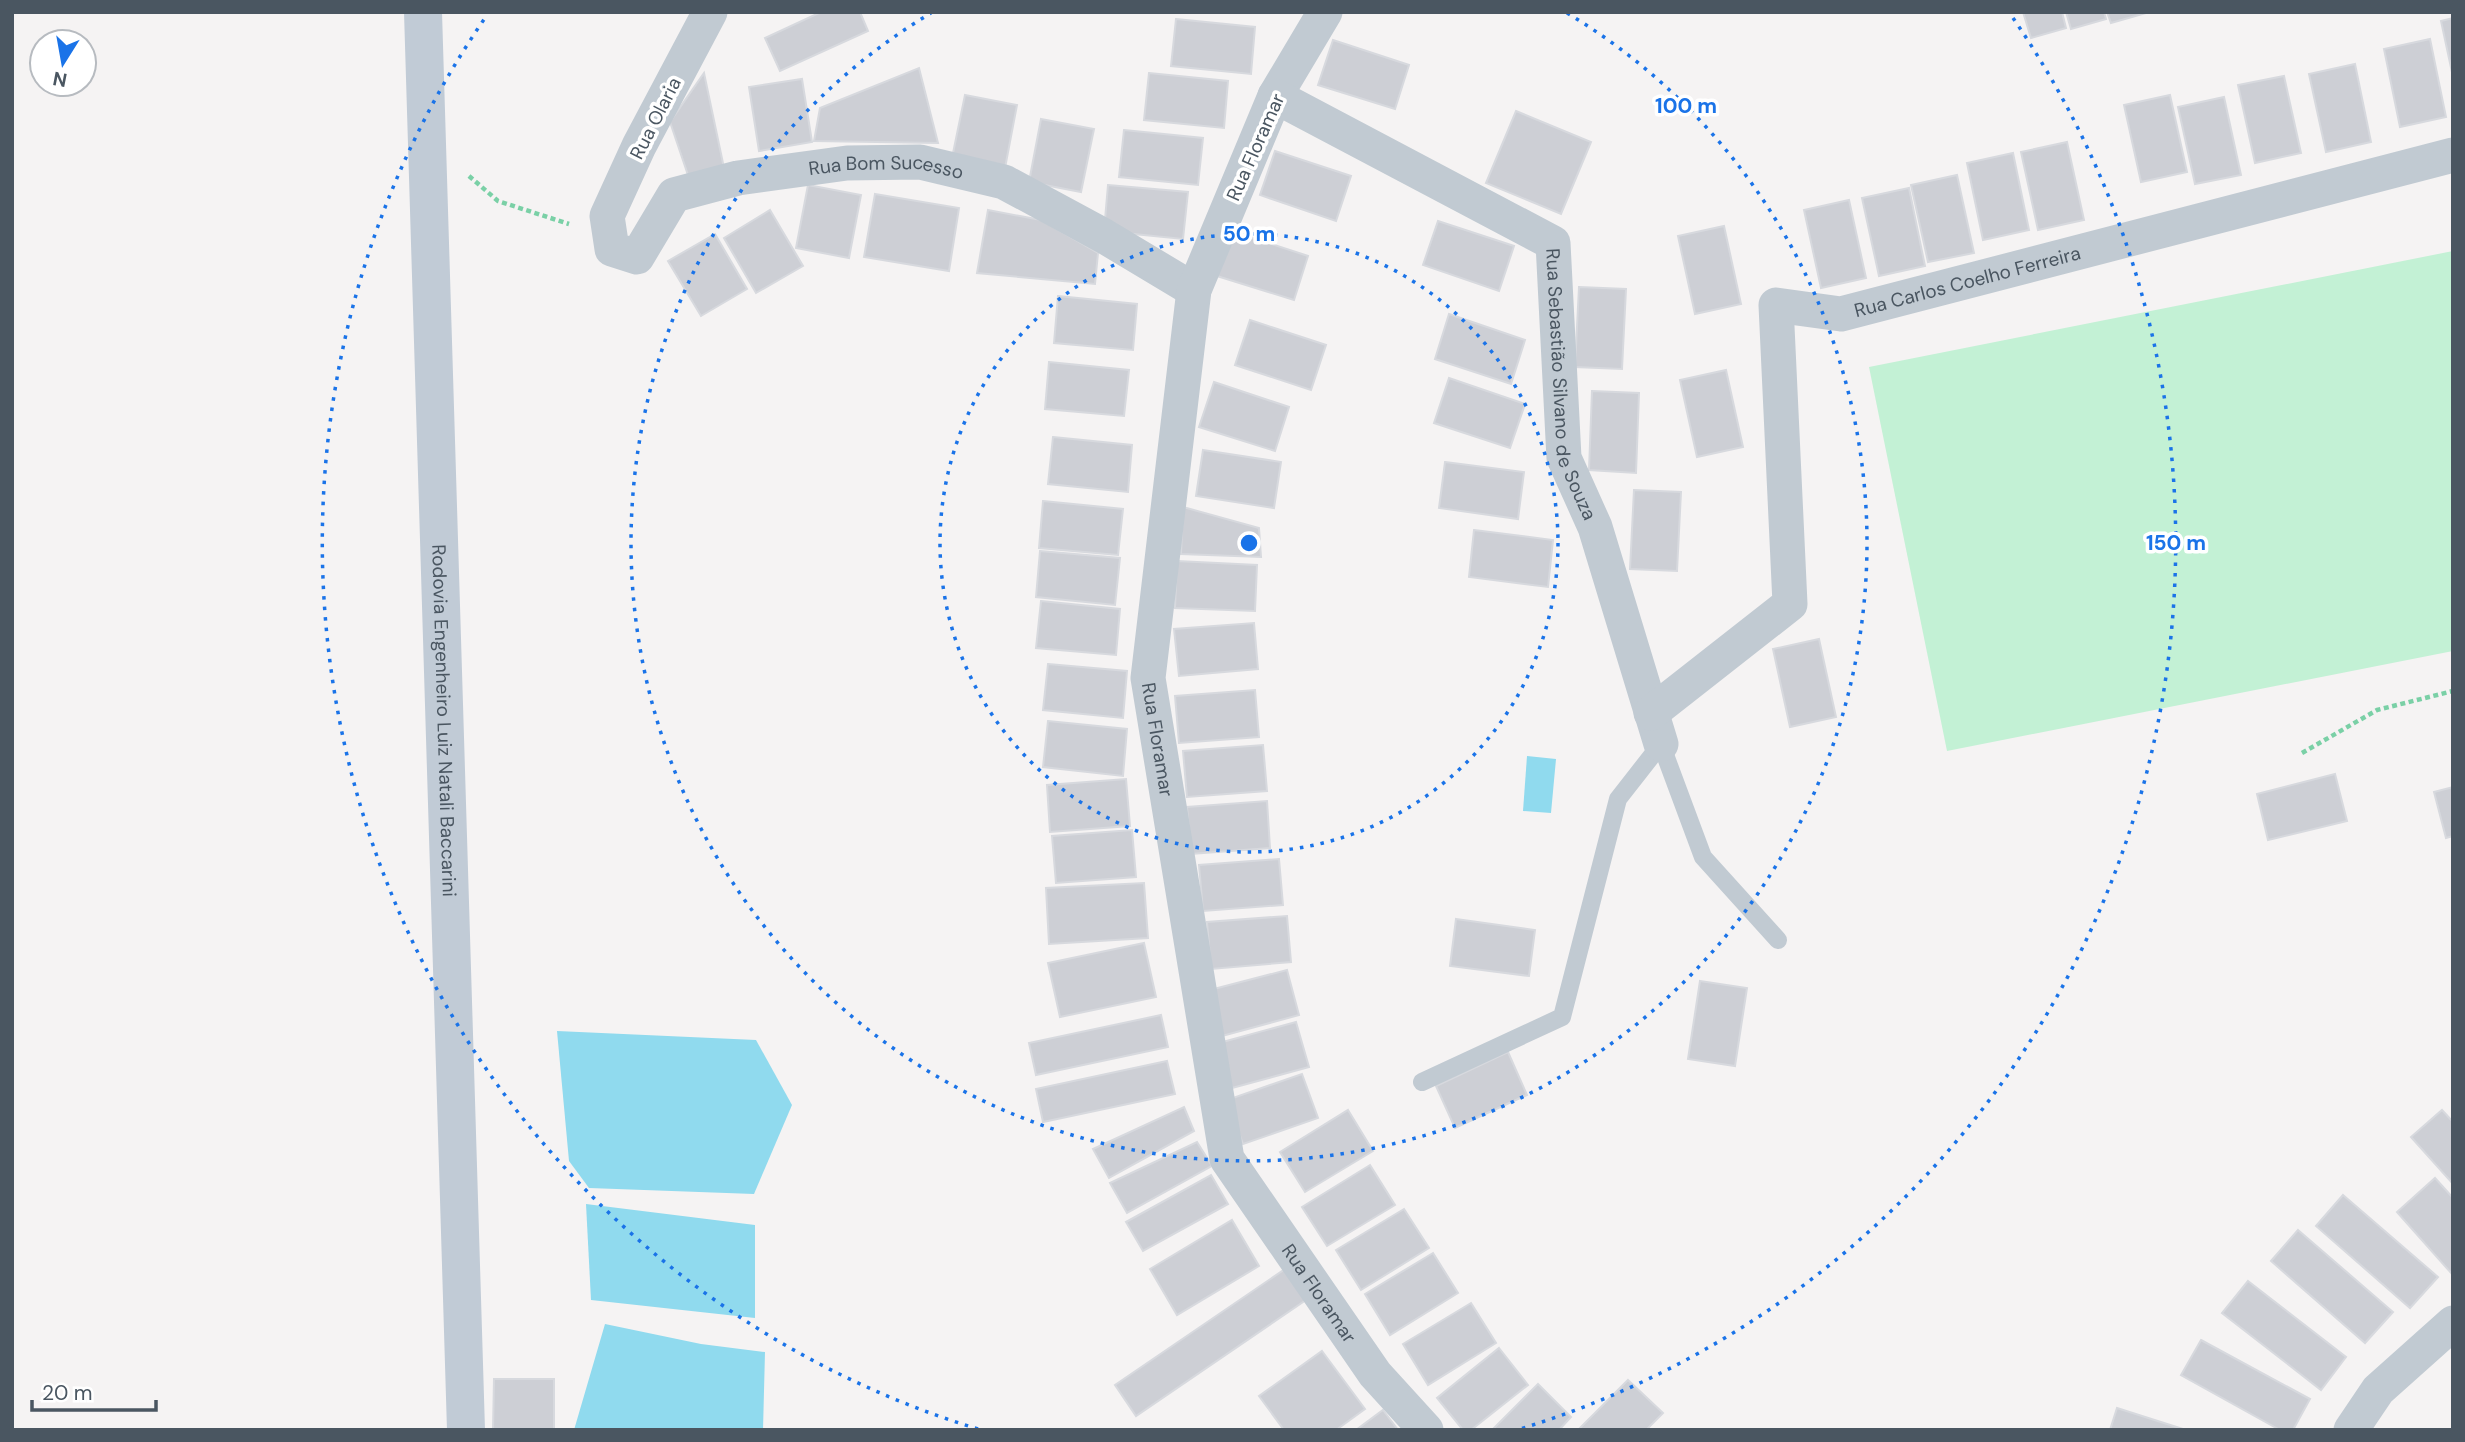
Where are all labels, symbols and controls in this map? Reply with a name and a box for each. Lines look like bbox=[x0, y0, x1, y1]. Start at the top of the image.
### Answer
north arrow bbox=[28, 28, 98, 98]
text: N bbox=[51, 66, 69, 93]
street label: Rua Olaria bbox=[624, 73, 687, 163]
street label: Rua Floramar bbox=[1221, 90, 1290, 205]
text: 100 m bbox=[1655, 92, 1717, 120]
street label: Rua Bom Sucesso bbox=[807, 150, 966, 185]
text: 50 m bbox=[1223, 220, 1275, 248]
street label: Rua Carlos Coelho Ferreira bbox=[1851, 240, 2083, 323]
street label: Rua Sebastião Silvano de Souza bbox=[1540, 248, 1602, 524]
text: 150 m bbox=[2146, 529, 2206, 557]
centre of rings bbox=[1237, 531, 1261, 555]
street label: Rodovia Engenheiro Luiz Natali Baccarini bbox=[426, 544, 462, 897]
street label: Rua Floramar bbox=[1136, 681, 1179, 798]
street label: Rua Floramar bbox=[1276, 1239, 1362, 1348]
scale bar bbox=[32, 1368, 156, 1412]
text: 20 m bbox=[42, 1379, 93, 1407]

